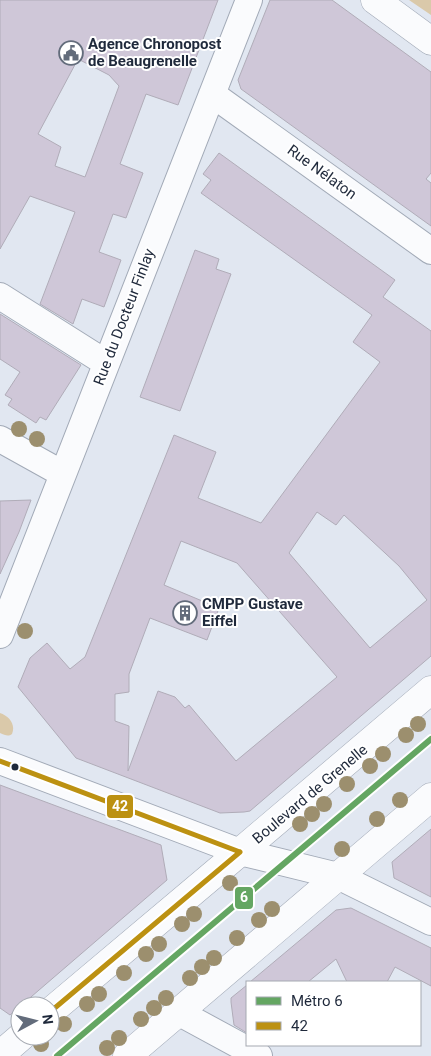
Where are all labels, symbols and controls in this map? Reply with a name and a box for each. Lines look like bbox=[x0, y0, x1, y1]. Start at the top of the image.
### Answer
place label: Agence Chronopost de Beaugrenelle bbox=[88, 35, 221, 70]
public building icon: Agence Chronopost de Beaugrenelle bbox=[58, 40, 84, 66]
street label: Rue Nélaton bbox=[284, 141, 360, 203]
street label: Rue du Docteur Finlay bbox=[90, 246, 158, 388]
place label: CMPP Gustave Eiffel bbox=[202, 595, 303, 630]
building icon: CMPP Gustave Eiffel bbox=[172, 600, 198, 626]
street label: Boulevard de Grenelle bbox=[249, 741, 371, 847]
unlabelled marker bbox=[10, 762, 20, 772]
line badge: 42 bbox=[106, 794, 134, 819]
text: 42 bbox=[112, 798, 128, 814]
line badge: 6 bbox=[234, 886, 254, 910]
text: 6 bbox=[240, 889, 248, 905]
legend bbox=[246, 981, 421, 1046]
text: Métro 6 bbox=[291, 992, 343, 1010]
north arrow bbox=[10, 996, 60, 1046]
text: N bbox=[39, 1014, 56, 1025]
text: 42 bbox=[291, 1017, 308, 1035]

